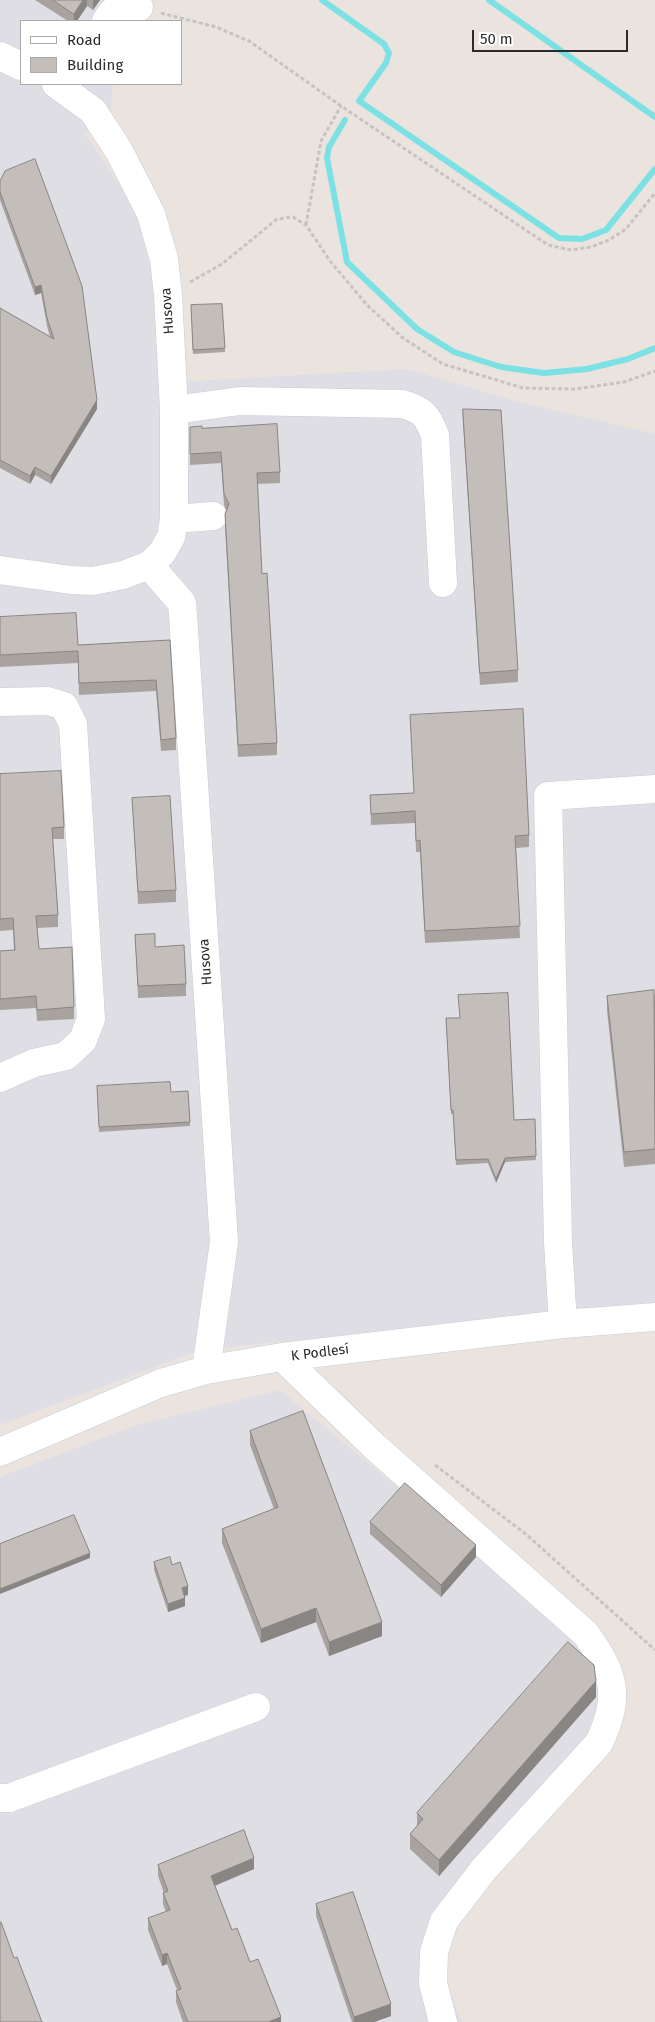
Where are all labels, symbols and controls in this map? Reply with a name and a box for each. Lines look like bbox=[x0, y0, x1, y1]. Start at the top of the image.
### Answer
legend bbox=[20, 20, 182, 85]
scale bar bbox=[475, 20, 631, 52]
text: 50 m bbox=[480, 30, 513, 48]
text: Road bbox=[67, 31, 102, 49]
text: Building bbox=[67, 56, 123, 74]
street label: Husova bbox=[158, 287, 178, 335]
street label: Husova bbox=[196, 938, 216, 986]
street label: K Podlesí bbox=[290, 1341, 350, 1365]

